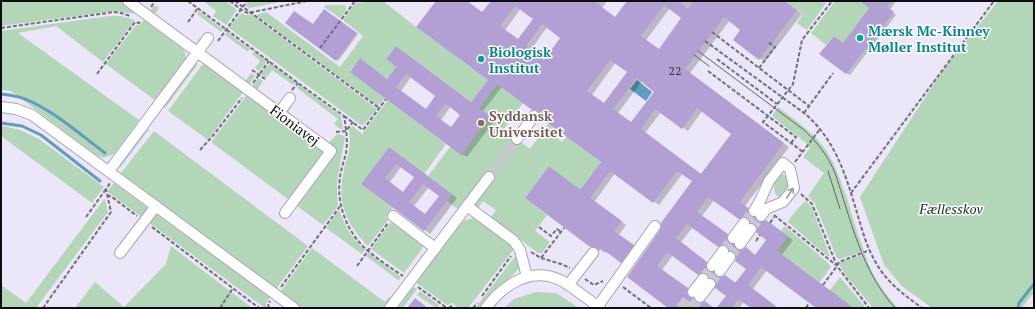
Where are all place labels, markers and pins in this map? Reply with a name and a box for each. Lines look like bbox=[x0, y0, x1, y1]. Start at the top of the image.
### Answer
place label: Mærsk Mc-Kinney Møller Institut bbox=[868, 21, 990, 56]
marker: Mærsk Mc-Kinney Møller Institut bbox=[855, 33, 865, 43]
place label: Biologisk Institut bbox=[489, 42, 552, 77]
marker: Biologisk Institut bbox=[476, 54, 486, 64]
place label: Syddansk Universitet bbox=[489, 106, 564, 141]
marker: Syddansk Universitet bbox=[476, 118, 486, 128]

